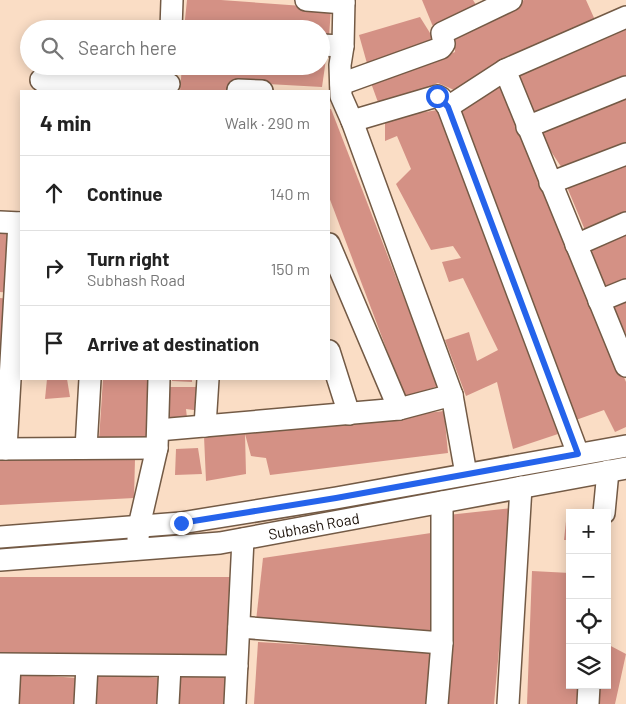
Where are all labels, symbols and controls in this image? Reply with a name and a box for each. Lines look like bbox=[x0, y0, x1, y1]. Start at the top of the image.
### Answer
search box bbox=[20, 20, 330, 75]
icon: search bbox=[38, 34, 66, 62]
text: Search here bbox=[78, 36, 177, 59]
route start bbox=[426, 85, 449, 108]
text: 4 min bbox=[40, 110, 91, 135]
text: Walk · 290 m bbox=[225, 113, 310, 132]
icon: ahead bbox=[40, 179, 68, 207]
text: Continue bbox=[87, 182, 163, 205]
text: 140 m bbox=[270, 184, 310, 203]
text: Turn right bbox=[87, 247, 169, 270]
icon: right bbox=[40, 254, 68, 282]
text: 150 m bbox=[271, 259, 310, 278]
text: Subhash Road bbox=[87, 270, 185, 289]
icon: arrive bbox=[40, 329, 68, 357]
text: Arrive at destination bbox=[87, 332, 259, 355]
street label: Subhash Road bbox=[267, 508, 361, 543]
map controls bbox=[566, 509, 611, 689]
button: + bbox=[566, 509, 611, 554]
route end bbox=[170, 512, 193, 535]
button: − bbox=[566, 554, 611, 599]
button: locate bbox=[566, 599, 611, 644]
button: layers bbox=[566, 644, 611, 689]

